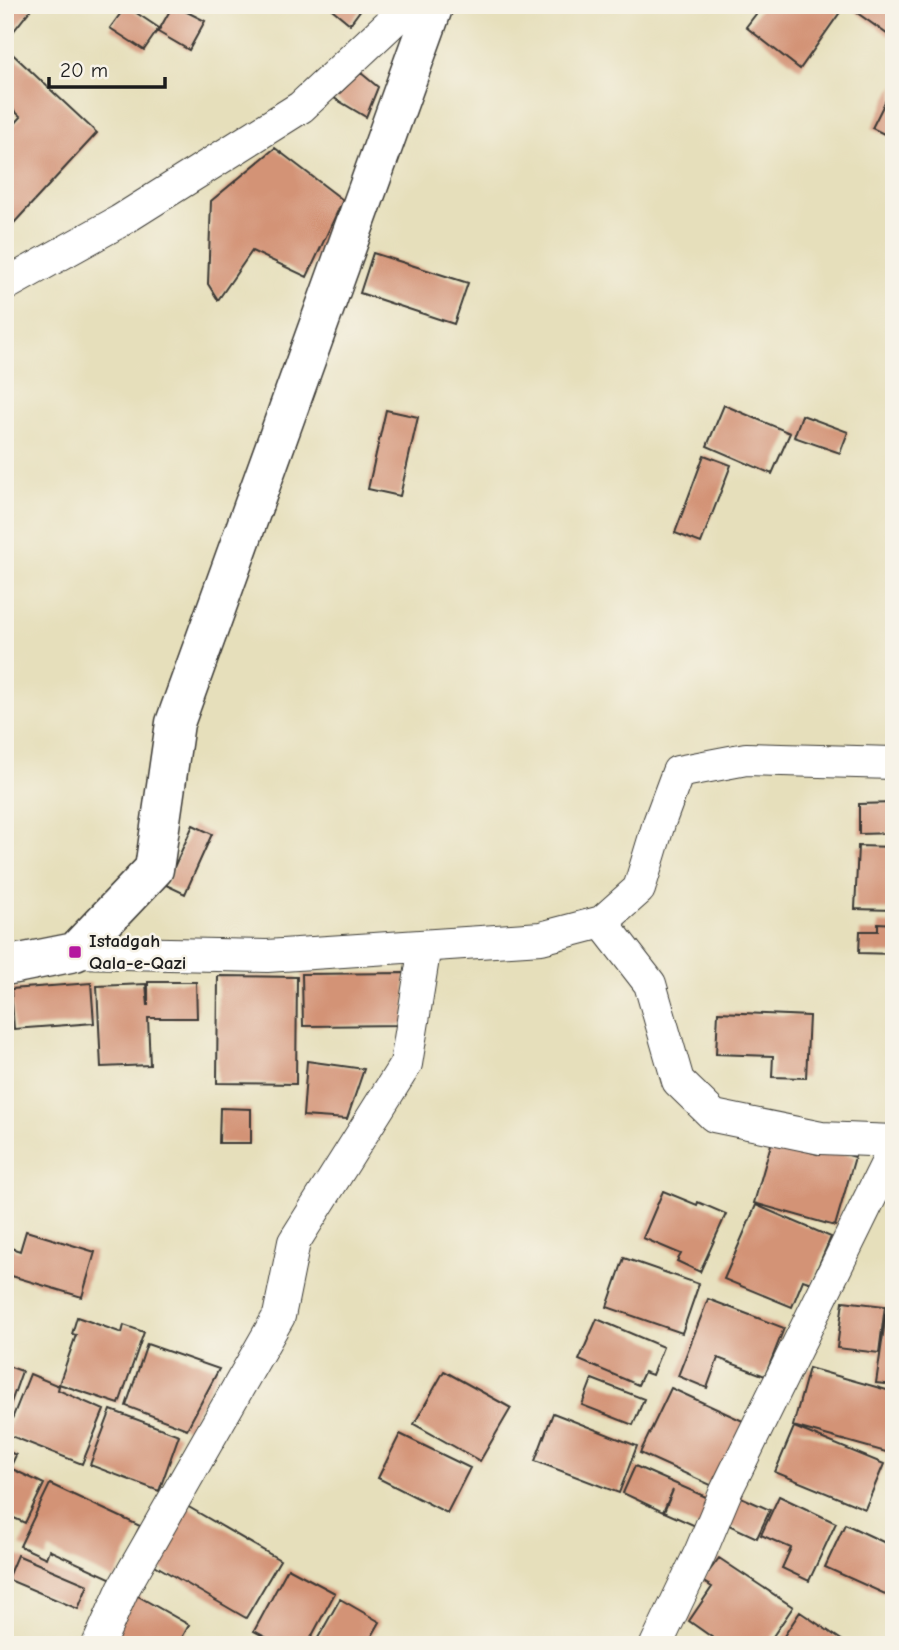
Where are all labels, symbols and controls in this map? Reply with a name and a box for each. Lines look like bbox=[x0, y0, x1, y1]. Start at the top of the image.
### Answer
scale bar bbox=[49, 46, 164, 90]
text: 20 m bbox=[60, 58, 108, 82]
place label: Istadgah Qala-e-Qazi bbox=[89, 930, 187, 974]
marker: Istadgah Qala-e-Qazi bbox=[67, 944, 83, 960]

